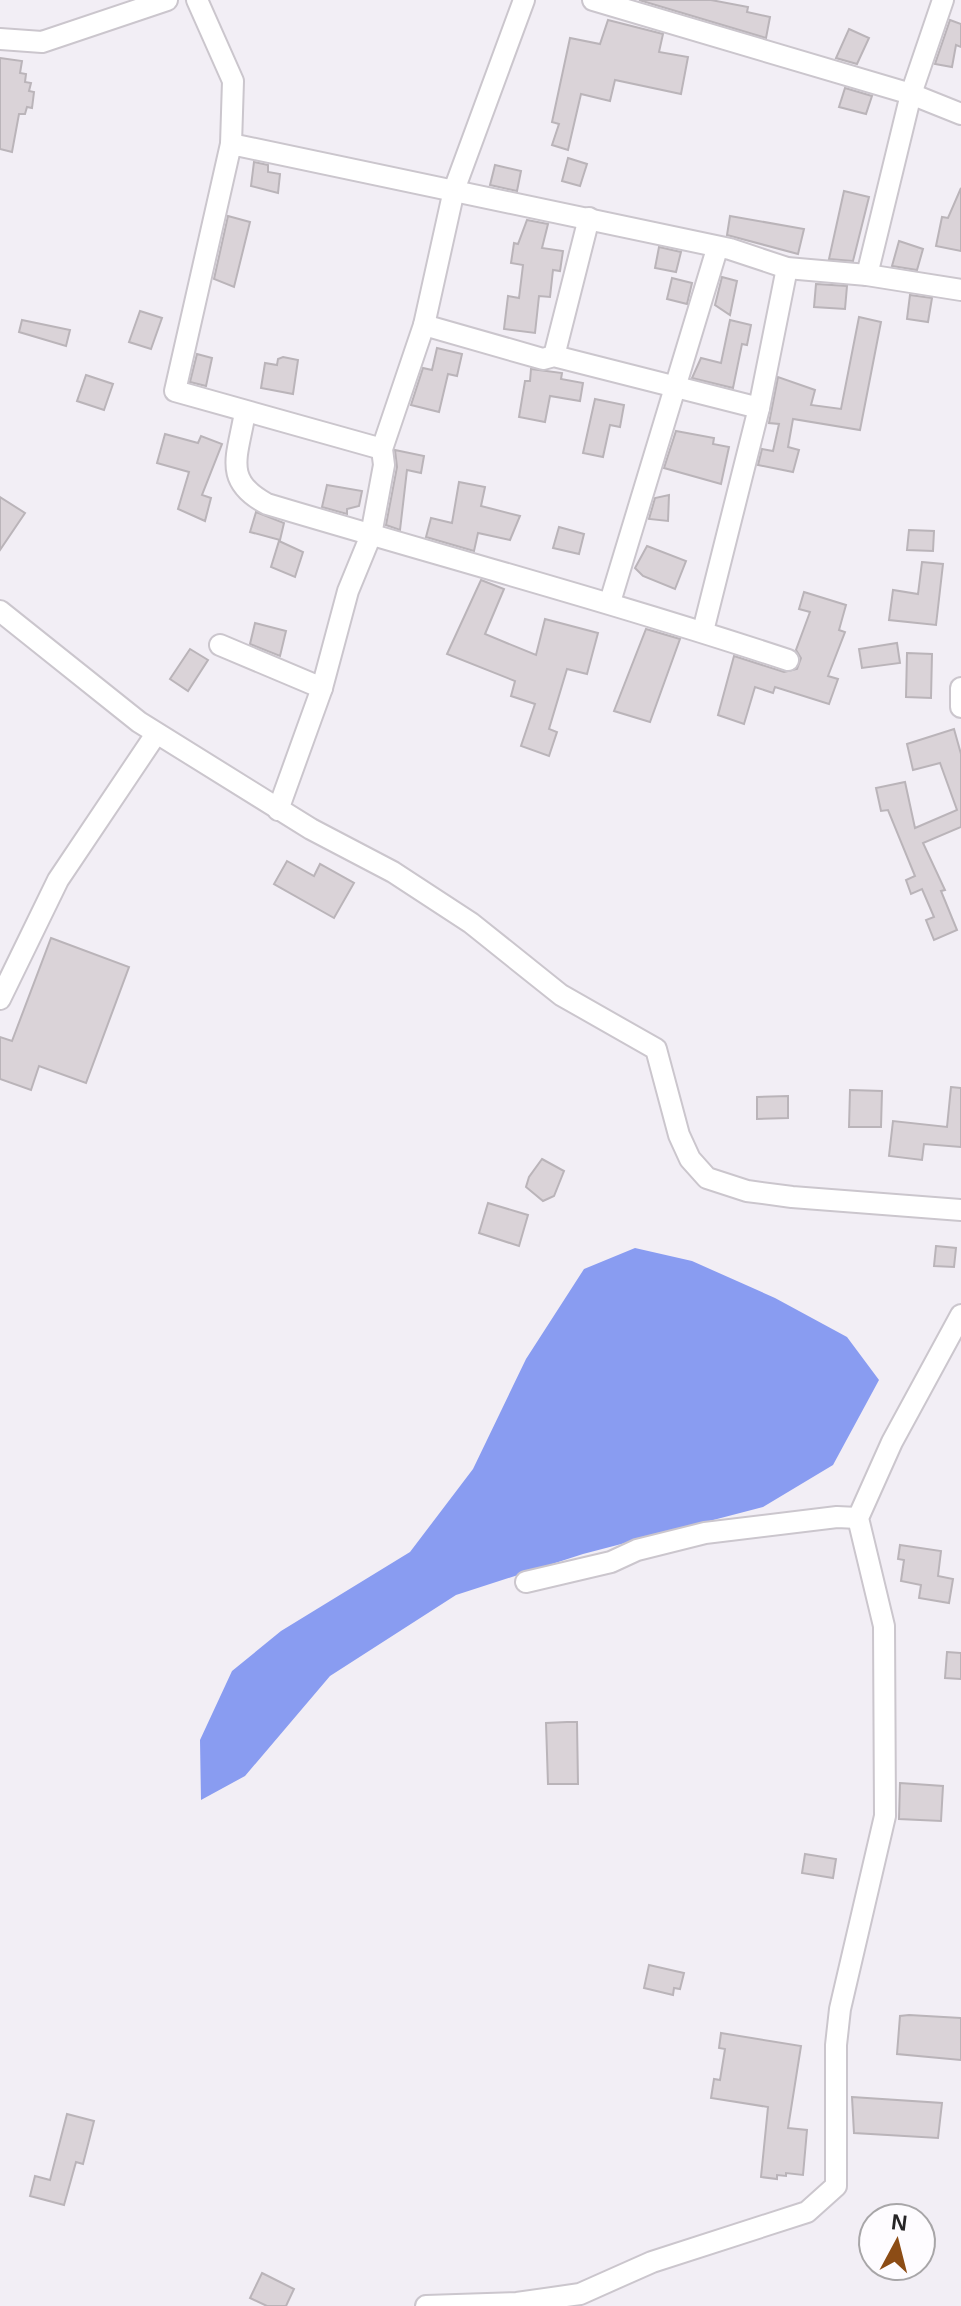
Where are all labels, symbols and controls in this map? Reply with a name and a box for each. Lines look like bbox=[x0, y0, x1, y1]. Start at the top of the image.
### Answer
north arrow bbox=[857, 2202, 937, 2282]
text: N bbox=[890, 2209, 909, 2236]

